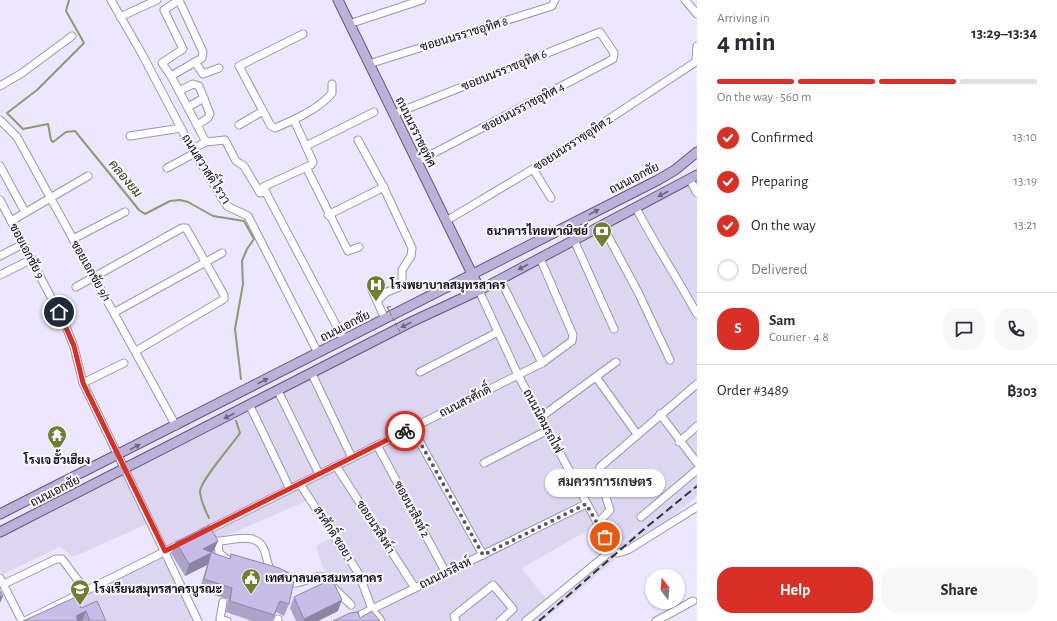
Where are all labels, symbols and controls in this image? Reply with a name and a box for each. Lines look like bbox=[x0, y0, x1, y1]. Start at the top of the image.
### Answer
text: Arriving in bbox=[717, 12, 770, 25]
street label: ซอยนนรราชอุทิศ 8 bbox=[419, 15, 510, 56]
text: 13:29–13:34 bbox=[971, 26, 1037, 41]
text: 4 min bbox=[717, 29, 776, 55]
street label: ซอยนนรราชอุทิศ 6 bbox=[460, 47, 550, 95]
street label: ซอยนนรราชอุทิศ 4 bbox=[480, 80, 568, 136]
text: On the way · 560 m bbox=[717, 91, 811, 104]
street label: ถนนนรราชอุทิศ bbox=[391, 95, 438, 170]
street label: ซอยนนรราชอุทิศ 2 bbox=[532, 113, 616, 175]
icon: check bbox=[717, 127, 739, 149]
street label: ถนนสวาสดิ์ ไรวา bbox=[180, 129, 237, 206]
text: Confirmed bbox=[751, 130, 813, 145]
text: 13:10 bbox=[1013, 131, 1037, 144]
water label: คลองยม bbox=[106, 158, 144, 200]
street label: ถนนเอกชัย bbox=[607, 159, 661, 196]
icon: check bbox=[717, 171, 739, 193]
text: Preparing bbox=[751, 174, 808, 189]
text: 13:19 bbox=[1014, 175, 1037, 188]
one-way arrow bbox=[657, 191, 669, 197]
one-way arrow bbox=[589, 209, 600, 215]
icon: check bbox=[717, 215, 739, 237]
text: On the way bbox=[751, 218, 816, 233]
text: 13:21 bbox=[1014, 219, 1037, 232]
bank icon: ธนาคารไทยพาณิชย์ bbox=[591, 220, 613, 248]
street label: ซอยเอกชัย 9 bbox=[7, 221, 48, 281]
place label: ธนาคารไทยพาณิชย์ bbox=[486, 223, 589, 237]
street label: ซอยเอกชัย 9/1 bbox=[69, 238, 114, 304]
text: Delivered bbox=[751, 262, 808, 277]
one-way arrow bbox=[517, 264, 529, 270]
hospital icon: โรงพยาบาลสมุทรสาคร bbox=[365, 274, 387, 302]
place label: โรงพยาบาลสมุทรสาคร bbox=[389, 277, 506, 293]
pin bbox=[42, 295, 76, 329]
icon: home bbox=[48, 301, 70, 323]
street label: ถนนเอกชัย bbox=[318, 307, 372, 344]
button: chat bbox=[943, 308, 985, 350]
button: phone bbox=[995, 308, 1037, 350]
text: Sam bbox=[769, 313, 795, 328]
text: S bbox=[734, 321, 742, 336]
one-way arrow bbox=[401, 322, 412, 328]
text: Courier · 4.8 bbox=[769, 331, 829, 344]
one-way arrow bbox=[257, 378, 269, 384]
street label: ถนนสรศักดิ์ bbox=[435, 378, 493, 419]
text: Order #3489 bbox=[717, 383, 789, 398]
text: ฿303 bbox=[1007, 384, 1037, 399]
street label: ถนนนิคมรถไฟ bbox=[521, 386, 567, 455]
courier bbox=[385, 411, 425, 451]
one-way arrow bbox=[223, 413, 234, 420]
icon: bike bbox=[394, 420, 416, 442]
temple icon: โรงเจ ฮั้วเฮียง bbox=[46, 424, 68, 452]
one-way arrow bbox=[129, 444, 141, 450]
place label: โรงเจ ฮั้วเฮียง bbox=[23, 449, 90, 466]
callout: สมควรการเกษตร bbox=[545, 469, 665, 497]
street label: ถนนเอกชัย bbox=[28, 472, 82, 509]
text: สมควรการเกษตร bbox=[558, 476, 652, 489]
street label: ซอยนรสิงห์ 2 bbox=[392, 478, 434, 540]
street label: ซอยนรสิงห์ 1 bbox=[354, 497, 399, 556]
street label: สรศักดิ์ ซอย 1 bbox=[312, 501, 361, 564]
pin bbox=[588, 520, 622, 554]
icon: bag bbox=[594, 526, 616, 548]
street label: ถนนนรสิงห์ bbox=[416, 554, 473, 591]
public building icon: เทศบาลนครสมทรสาคร bbox=[240, 567, 262, 595]
button: Help bbox=[717, 567, 873, 613]
button: Share bbox=[881, 567, 1037, 613]
north arrow bbox=[645, 569, 685, 609]
map controls bbox=[645, 569, 685, 609]
place label: เทศบาลนครสมทรสาคร bbox=[265, 572, 383, 584]
school or university icon: โรงเรียนสมุทรสาครบูรณะ bbox=[69, 578, 91, 606]
place label: โรงเรียนสมุทรสาครบูรณะ bbox=[93, 581, 222, 597]

